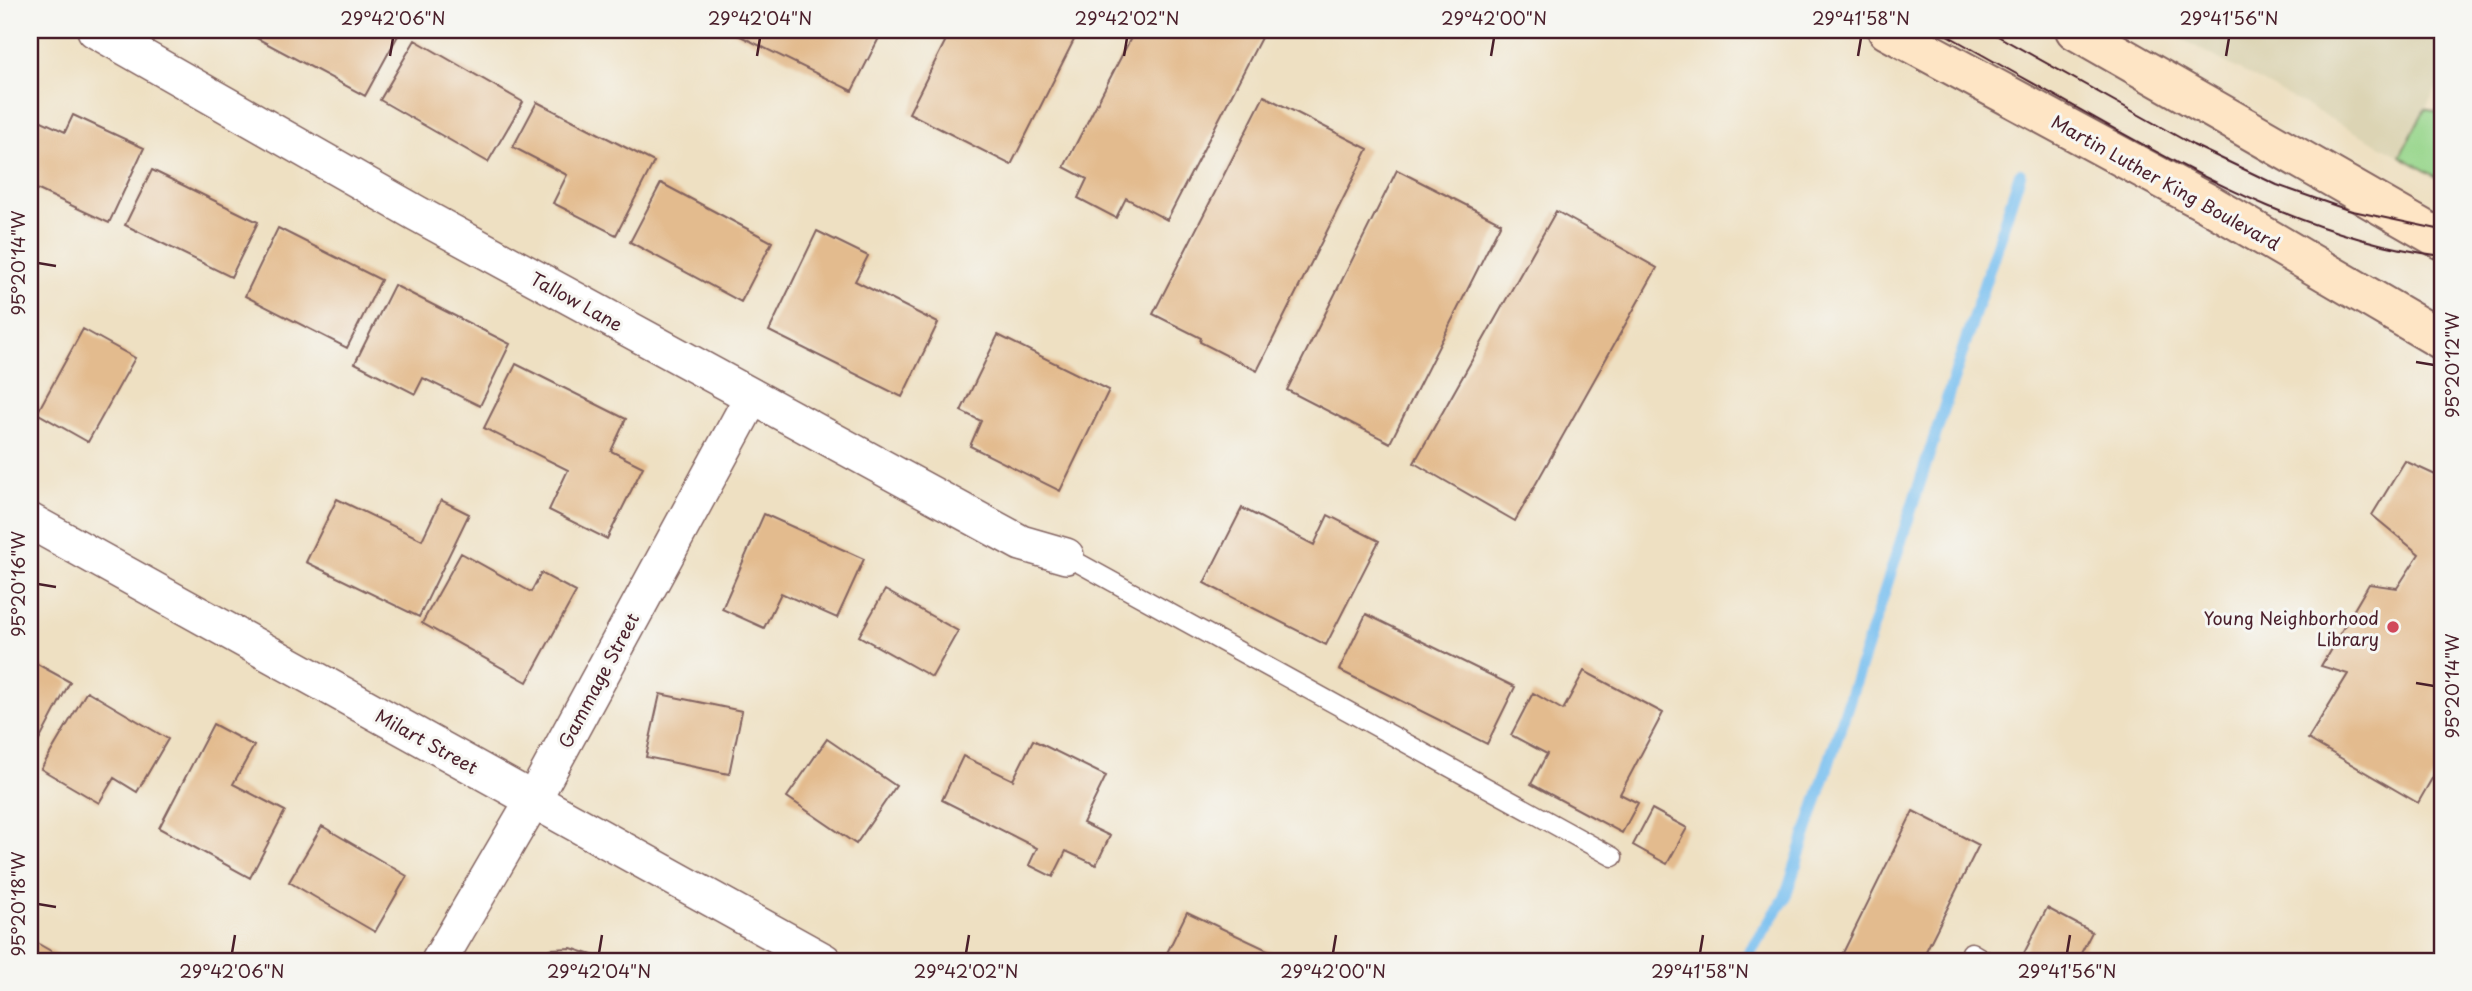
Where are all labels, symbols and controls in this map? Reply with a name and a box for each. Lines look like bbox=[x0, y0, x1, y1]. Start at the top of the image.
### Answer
text: 29°42'06"N bbox=[340, 4, 446, 31]
text: 29°42'04"N bbox=[708, 4, 812, 31]
text: 29°42'02"N bbox=[1075, 4, 1179, 31]
text: 29°42'00"N bbox=[1441, 4, 1547, 31]
text: 29°41'58"N bbox=[1812, 4, 1910, 31]
text: 29°41'56"N bbox=[2179, 4, 2279, 31]
street label: Martin Luther King Boulevard bbox=[2047, 108, 2285, 256]
text: 95°20'14"W bbox=[4, 210, 31, 316]
street label: Tallow Lane bbox=[526, 265, 628, 337]
text: 95°20'12"W bbox=[2438, 312, 2465, 418]
text: 95°20'16"W bbox=[4, 531, 31, 637]
place label: Young Neighborhood Library bbox=[2204, 604, 2379, 652]
street label: Gammage Street bbox=[551, 608, 645, 752]
marker: Young Neighborhood Library bbox=[2385, 619, 2401, 635]
text: 95°20'14"W bbox=[2438, 633, 2465, 739]
street label: Milart Street bbox=[371, 702, 483, 780]
text: 95°20'18"W bbox=[4, 851, 31, 956]
text: 29°42'06"N bbox=[179, 957, 285, 984]
text: 29°42'04"N bbox=[547, 957, 651, 984]
text: 29°42'02"N bbox=[914, 957, 1018, 984]
text: 29°42'00"N bbox=[1280, 957, 1386, 984]
text: 29°41'58"N bbox=[1651, 957, 1749, 984]
text: 29°41'56"N bbox=[2017, 957, 2117, 984]

